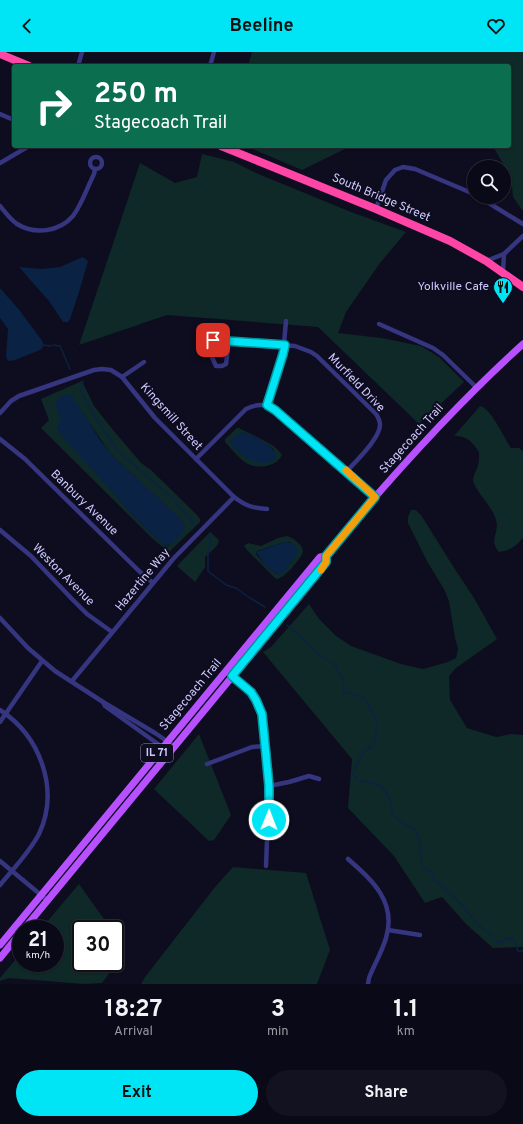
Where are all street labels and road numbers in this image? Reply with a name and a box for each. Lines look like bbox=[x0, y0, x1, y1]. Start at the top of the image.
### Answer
street label: South Bridge Street bbox=[329, 170, 433, 226]
street label: Murfield Drive bbox=[324, 350, 388, 416]
street label: Kingsmill Street bbox=[136, 380, 206, 454]
street label: Stagecoach Trail bbox=[376, 401, 448, 477]
street label: Banbury Avenue bbox=[47, 467, 121, 539]
street label: Weston Avenue bbox=[28, 540, 98, 610]
street label: Hazertine Way bbox=[112, 545, 174, 615]
street label: Stagecoach Trail bbox=[156, 656, 226, 734]
road number: IL 71 bbox=[141, 744, 173, 762]

